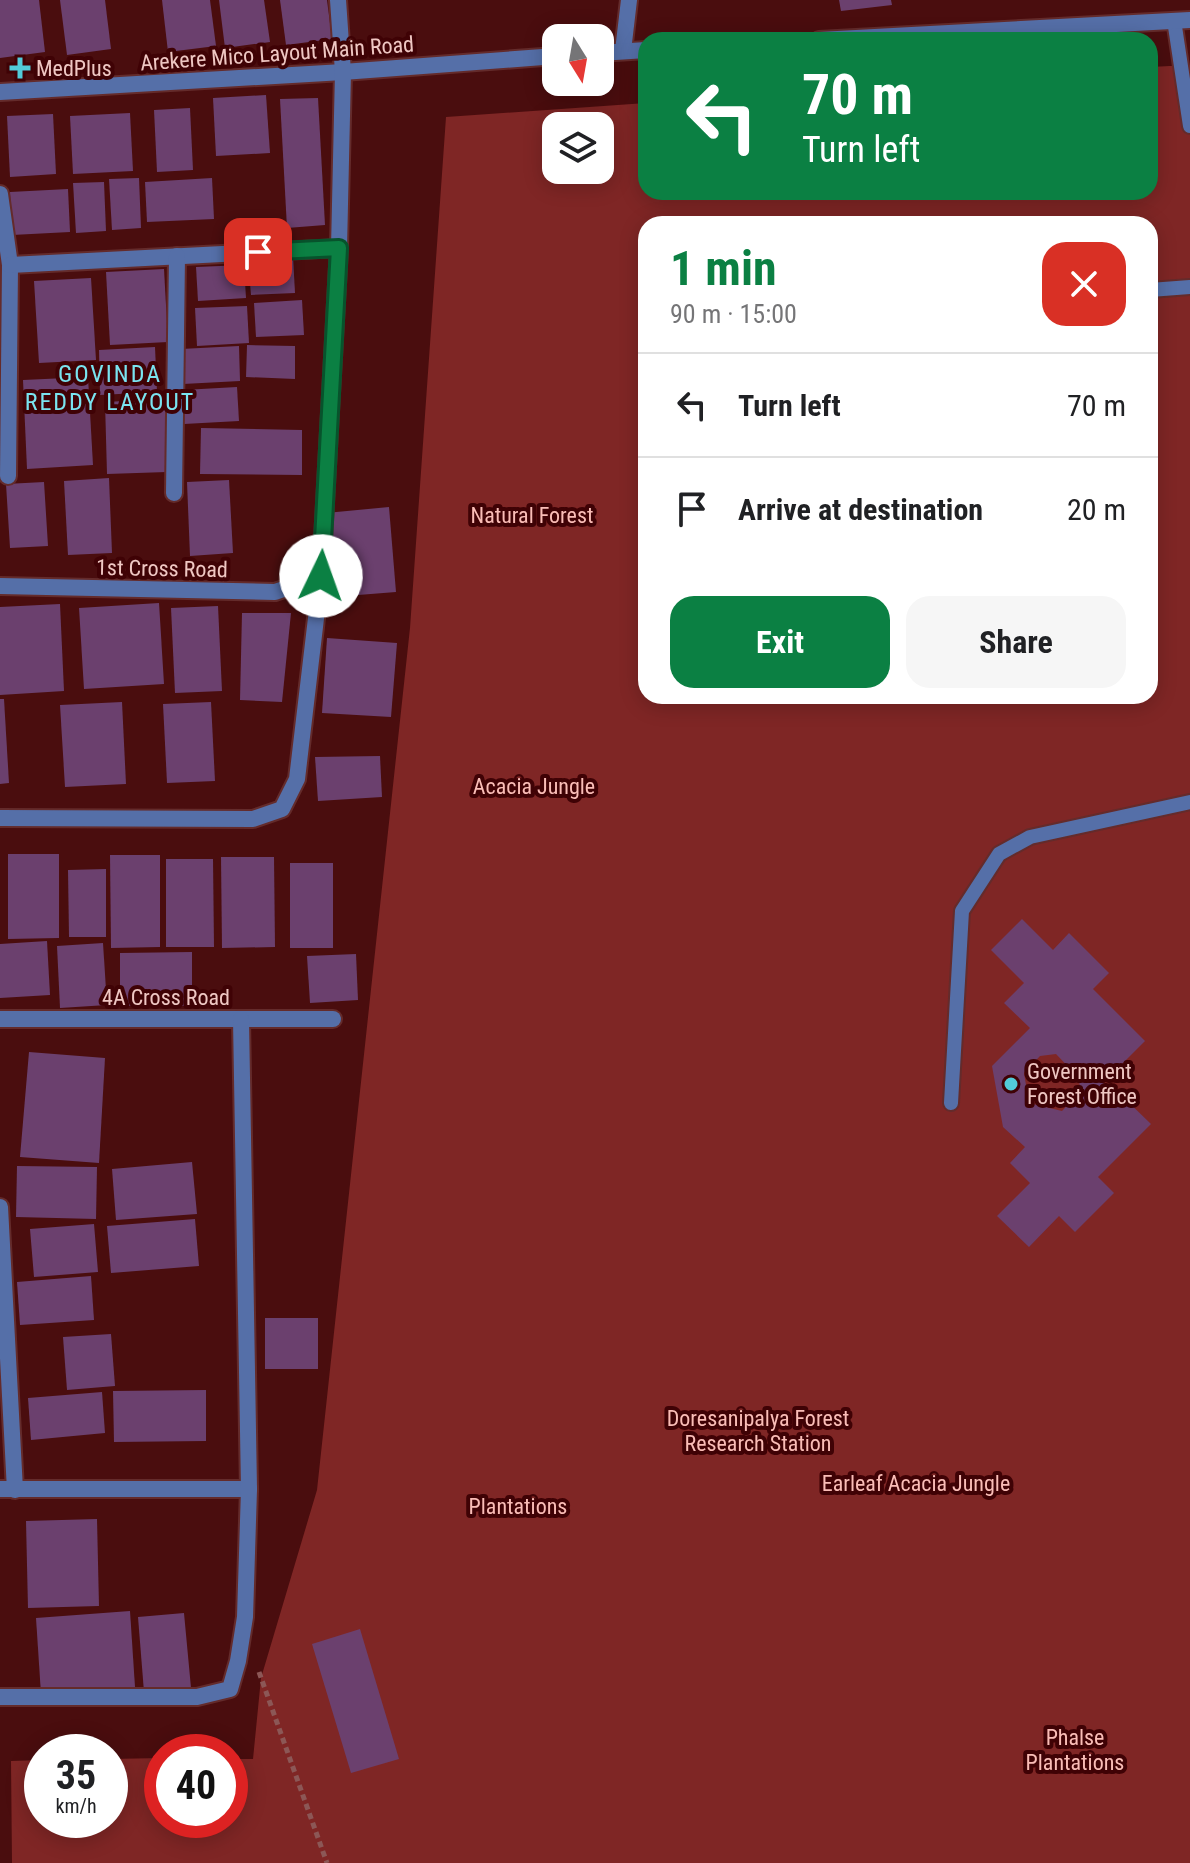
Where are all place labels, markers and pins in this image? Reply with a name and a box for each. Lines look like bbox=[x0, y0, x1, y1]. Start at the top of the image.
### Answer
place label: MedPlus bbox=[36, 56, 112, 81]
marker: MedPlus bbox=[11, 59, 29, 77]
pin bbox=[224, 218, 292, 286]
place label: Government Forest Office bbox=[1027, 1059, 1137, 1109]
marker: Government Forest Office bbox=[1002, 1075, 1020, 1093]

